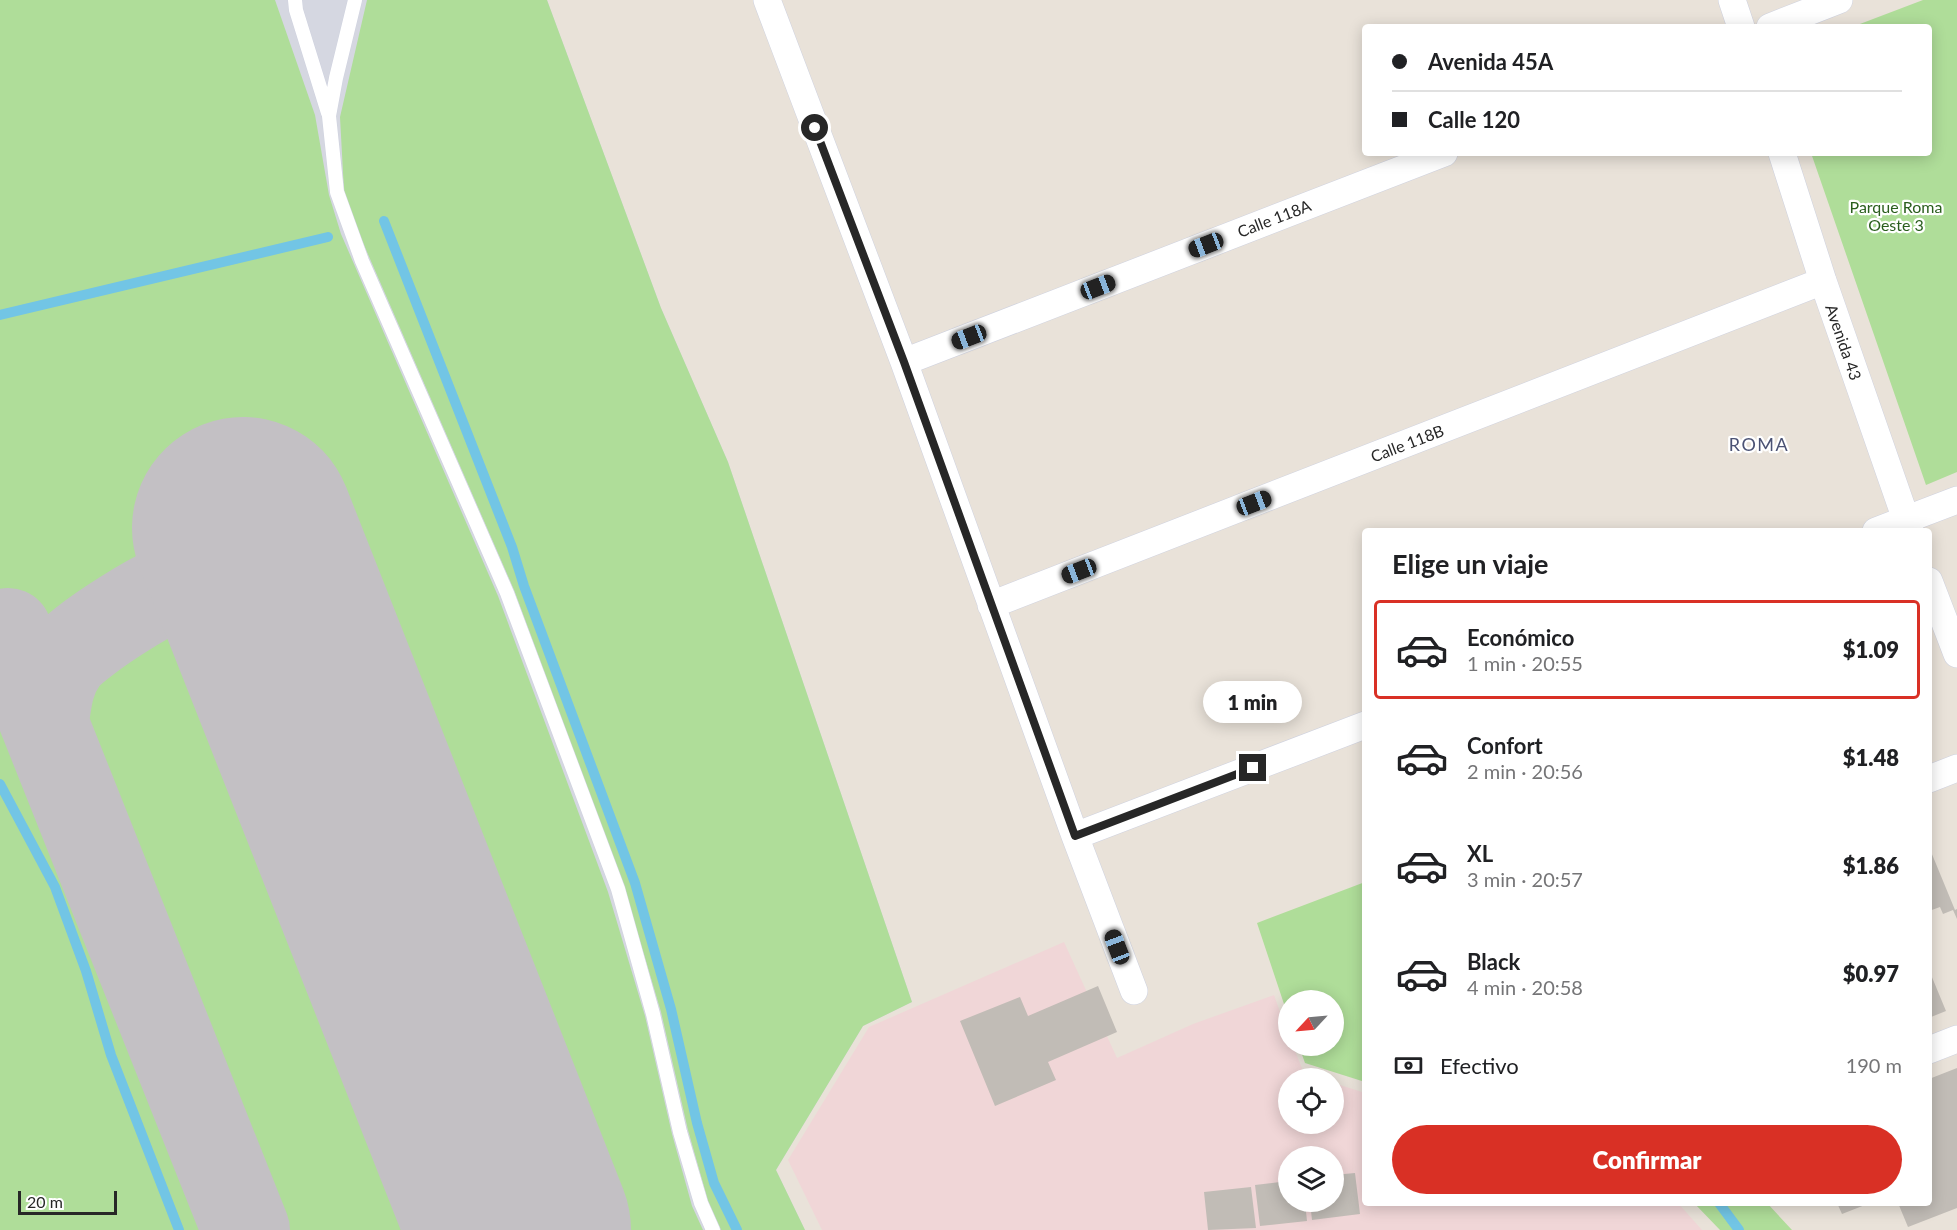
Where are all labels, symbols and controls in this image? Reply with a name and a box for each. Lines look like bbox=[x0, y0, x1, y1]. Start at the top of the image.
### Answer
text: Avenida 45A bbox=[1428, 48, 1553, 75]
text: Calle 120 bbox=[1428, 106, 1520, 133]
route start bbox=[801, 114, 828, 141]
street label: Calle 118A bbox=[1234, 195, 1314, 241]
park label: Parque Roma Oeste 3 bbox=[1850, 197, 1942, 234]
car bbox=[1186, 230, 1226, 260]
car bbox=[1078, 272, 1118, 302]
street label: Avenida 43 bbox=[1822, 302, 1866, 382]
car bbox=[949, 322, 989, 352]
street label: Calle 118B bbox=[1368, 420, 1446, 466]
district label: ROMA bbox=[1729, 433, 1789, 455]
car bbox=[1234, 488, 1274, 518]
text: Elige un viaje bbox=[1392, 547, 1549, 580]
car bbox=[1059, 556, 1099, 586]
icon: car bbox=[1395, 623, 1449, 677]
text: Económico bbox=[1467, 624, 1574, 651]
text: $1.09 bbox=[1843, 636, 1899, 663]
text: 1 min · 20:55 bbox=[1467, 651, 1583, 675]
callout: 1 min bbox=[1204, 681, 1302, 723]
text: 1 min bbox=[1228, 690, 1277, 714]
icon: car bbox=[1395, 731, 1449, 785]
text: Confort bbox=[1467, 732, 1543, 759]
text: $1.48 bbox=[1843, 744, 1899, 771]
route end bbox=[1239, 754, 1266, 781]
text: 2 min · 20:56 bbox=[1467, 759, 1583, 783]
icon: car bbox=[1395, 839, 1449, 893]
text: XL bbox=[1467, 840, 1493, 867]
text: $1.86 bbox=[1843, 852, 1899, 879]
text: 3 min · 20:57 bbox=[1467, 867, 1583, 891]
car bbox=[1102, 927, 1132, 967]
icon: car bbox=[1395, 947, 1449, 1001]
text: Black bbox=[1467, 948, 1520, 975]
text: $0.97 bbox=[1843, 960, 1899, 987]
text: 4 min · 20:58 bbox=[1467, 975, 1583, 999]
north arrow bbox=[1278, 990, 1344, 1056]
map controls bbox=[1278, 990, 1344, 1212]
icon: cash bbox=[1392, 1049, 1425, 1082]
text: Efectivo bbox=[1440, 1052, 1519, 1079]
text: 190 m bbox=[1846, 1053, 1902, 1077]
button: locate bbox=[1278, 1068, 1344, 1134]
button: Confirmar bbox=[1392, 1125, 1902, 1194]
button: layers bbox=[1278, 1146, 1344, 1212]
scale bar bbox=[18, 1188, 117, 1216]
text: 20 m bbox=[27, 1192, 63, 1211]

